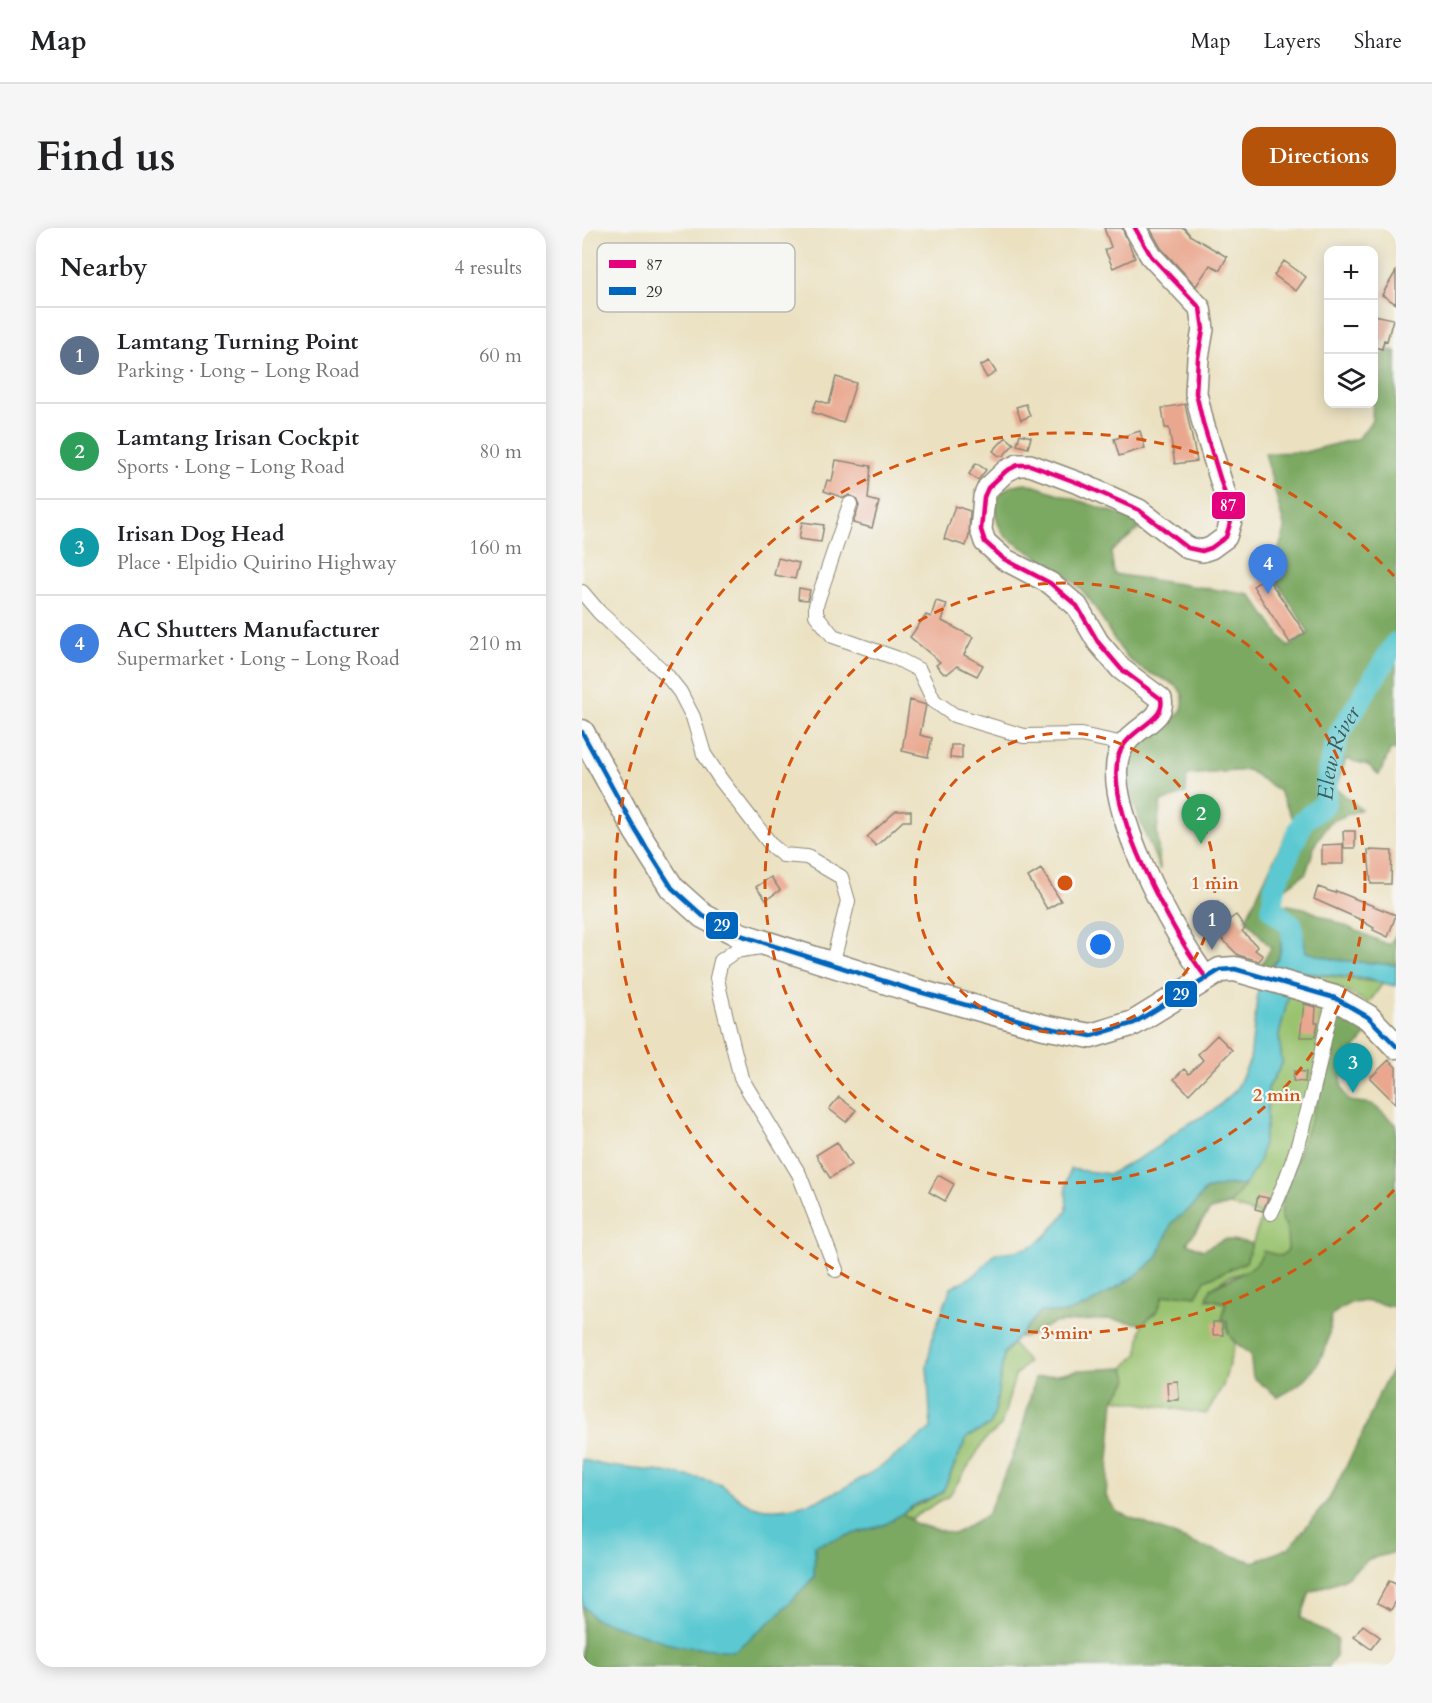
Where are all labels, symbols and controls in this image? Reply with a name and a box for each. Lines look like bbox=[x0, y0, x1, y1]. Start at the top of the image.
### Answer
text: Map bbox=[30, 22, 87, 60]
text: Map bbox=[1191, 27, 1231, 56]
text: Layers bbox=[1264, 27, 1321, 56]
text: Share bbox=[1354, 27, 1402, 56]
button: Directions bbox=[1242, 127, 1396, 186]
text: Find us bbox=[36, 128, 176, 185]
legend bbox=[597, 243, 795, 312]
map controls bbox=[1324, 246, 1378, 408]
button: + bbox=[1324, 246, 1378, 300]
text: Nearby bbox=[60, 250, 148, 285]
text: 4 results bbox=[454, 254, 522, 281]
text: 87 bbox=[646, 254, 662, 276]
text: 29 bbox=[646, 281, 662, 303]
button: − bbox=[1324, 300, 1378, 354]
text: Lamtang Turning Point bbox=[117, 327, 358, 357]
text: 1 bbox=[74, 342, 85, 369]
text: 60 m bbox=[479, 342, 522, 369]
button: layers bbox=[1324, 354, 1378, 408]
text: Parking · Long - Long Road bbox=[117, 357, 359, 384]
text: Lamtang Irisan Cockpit bbox=[117, 423, 359, 453]
text: 2 bbox=[74, 438, 85, 465]
text: 80 m bbox=[479, 438, 522, 465]
text: Sports · Long - Long Road bbox=[117, 453, 345, 480]
line badge: 87 bbox=[1211, 491, 1246, 520]
text: 87 bbox=[1220, 495, 1236, 517]
text: Irisan Dog Head bbox=[117, 519, 285, 549]
text: 3 bbox=[74, 534, 85, 561]
text: 160 m bbox=[469, 534, 522, 561]
pin: 4 bbox=[1248, 544, 1288, 594]
text: Place · Elpidio Quirino Highway bbox=[117, 549, 397, 576]
text: AC Shutters Manufacturer bbox=[117, 615, 379, 645]
text: 4 bbox=[74, 630, 85, 657]
text: 210 m bbox=[469, 630, 522, 657]
text: Supermarket · Long - Long Road bbox=[117, 645, 400, 672]
water label: Elew River bbox=[1310, 700, 1368, 802]
pin: 2 bbox=[1182, 794, 1220, 844]
text: 1 min bbox=[1191, 871, 1239, 896]
centre of rings bbox=[1055, 873, 1075, 893]
pin: 1 bbox=[1192, 900, 1232, 950]
line badge: 29 bbox=[705, 911, 739, 940]
text: 29 bbox=[714, 915, 730, 937]
your location bbox=[1086, 930, 1115, 959]
line badge: 29 bbox=[1164, 980, 1198, 1008]
text: 29 bbox=[1173, 984, 1189, 1006]
pin: 3 bbox=[1334, 1044, 1372, 1093]
text: 2 min bbox=[1253, 1083, 1301, 1108]
text: 3 min bbox=[1041, 1321, 1089, 1346]

